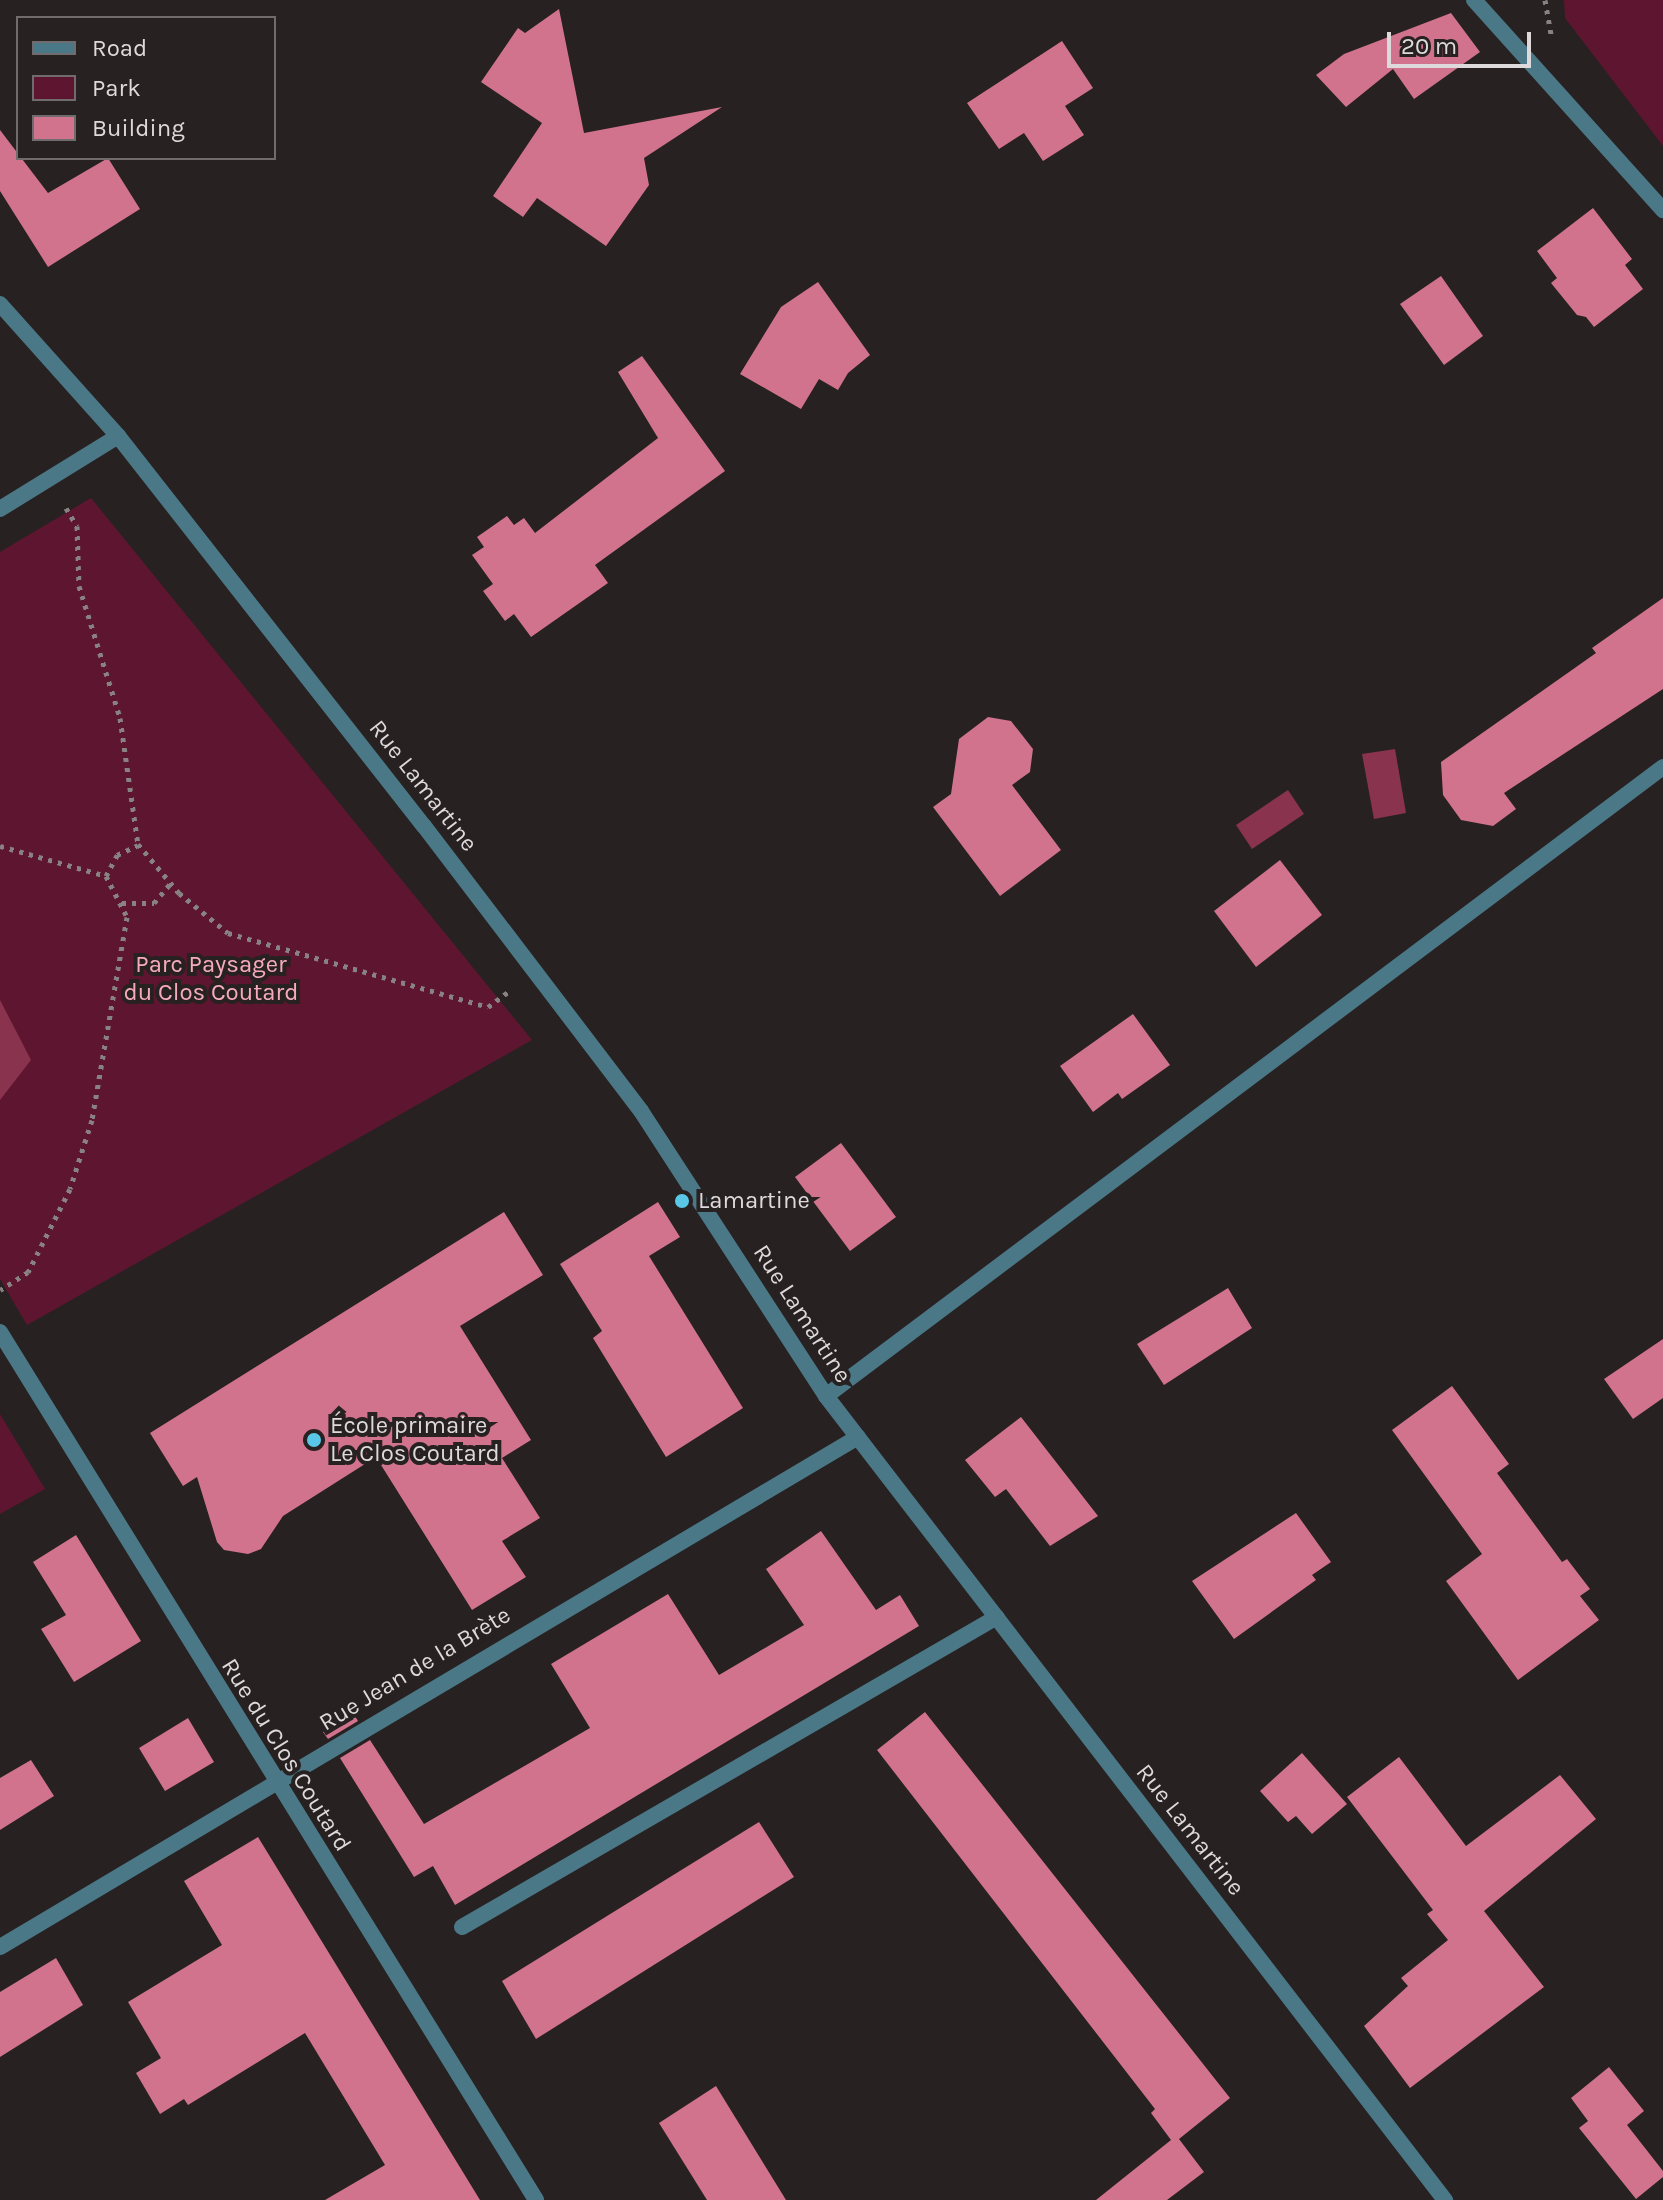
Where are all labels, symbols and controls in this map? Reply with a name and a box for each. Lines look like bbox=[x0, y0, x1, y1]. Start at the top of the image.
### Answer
legend bbox=[16, 16, 276, 160]
scale bar bbox=[1391, 16, 1535, 66]
text: 20 m bbox=[1401, 32, 1457, 60]
text: Road bbox=[92, 34, 147, 62]
text: Park bbox=[92, 74, 141, 102]
text: Building bbox=[92, 114, 185, 142]
street label: Rue Lamartine bbox=[363, 714, 483, 858]
park label: Parc Paysager du Clos Coutard bbox=[124, 951, 298, 1007]
place label: Lamartine bbox=[698, 1187, 810, 1215]
marker: Lamartine bbox=[673, 1192, 691, 1210]
street label: Rue Lamartine bbox=[747, 1239, 857, 1389]
place label: École primaire Le Clos Coutard bbox=[330, 1412, 500, 1468]
marker: École primaire Le Clos Coutard bbox=[305, 1431, 323, 1449]
street label: Rue Jean de la Brète bbox=[314, 1601, 516, 1737]
street label: Rue du Clos Coutard bbox=[215, 1653, 357, 1857]
street label: Rue Lamartine bbox=[1130, 1758, 1250, 1902]

